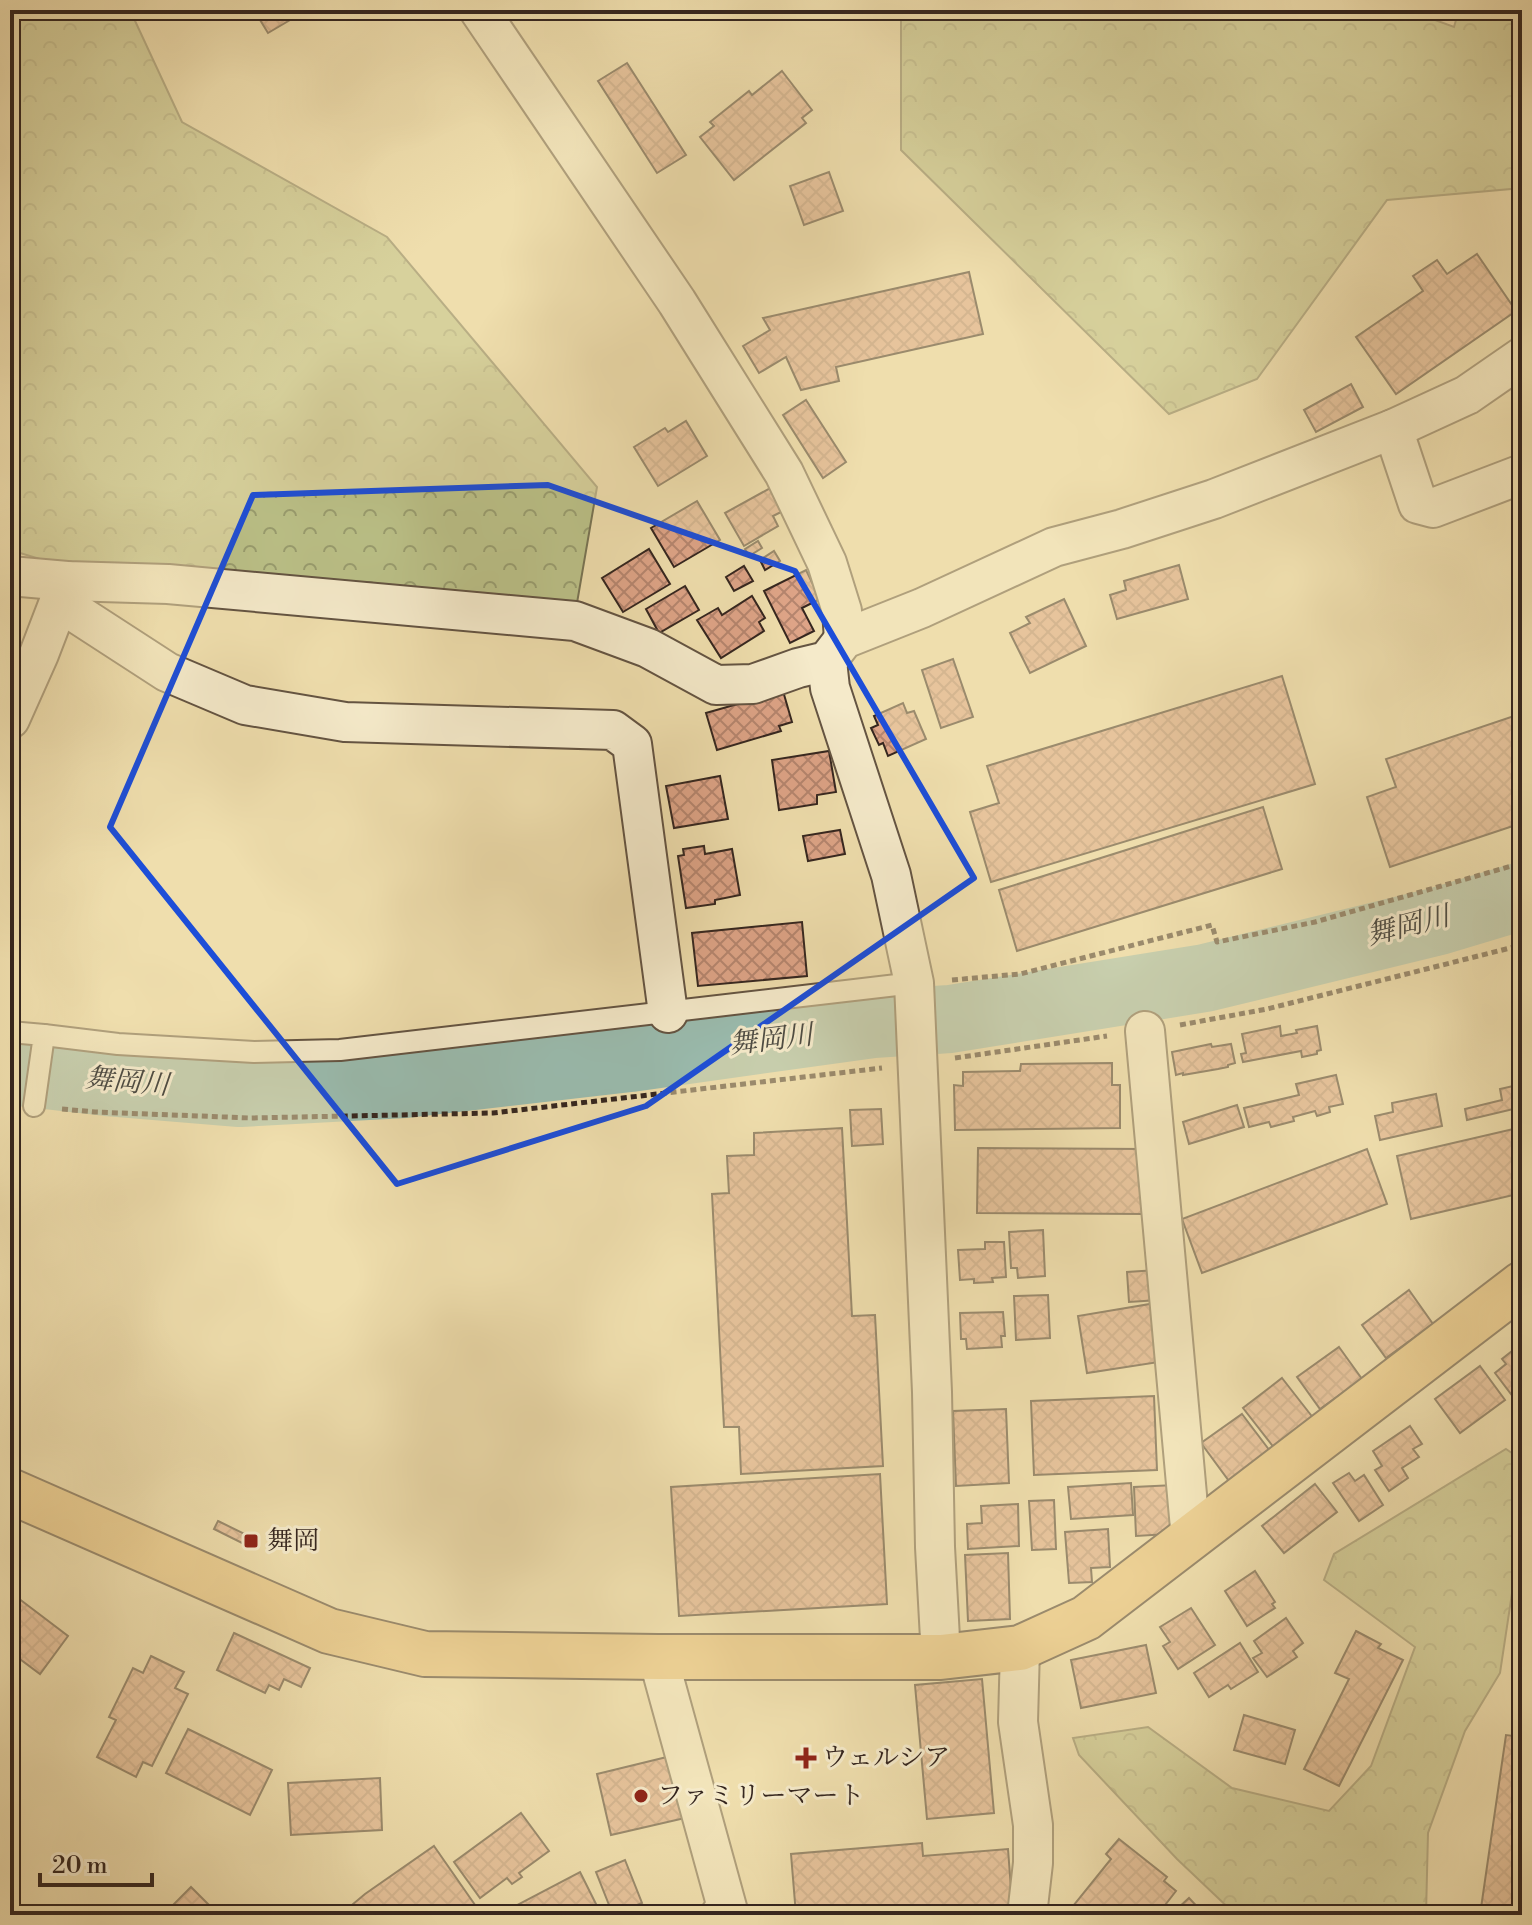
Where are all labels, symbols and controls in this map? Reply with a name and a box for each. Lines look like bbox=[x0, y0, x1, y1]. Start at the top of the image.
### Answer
water label: 舞岡川 bbox=[1363, 898, 1456, 953]
water label: 舞岡川 bbox=[727, 1017, 818, 1062]
water label: 舞岡川 bbox=[84, 1061, 173, 1103]
place label: 舞岡 bbox=[267, 1525, 319, 1557]
marker: 舞岡 bbox=[242, 1532, 260, 1550]
place label: ウェルシア bbox=[822, 1742, 950, 1774]
marker: ウェルシア bbox=[797, 1749, 815, 1767]
place label: ファミリーマート bbox=[657, 1780, 864, 1812]
marker: ファミリーマート bbox=[632, 1787, 650, 1805]
scale bar bbox=[40, 1837, 152, 1887]
text: 20 m bbox=[52, 1851, 108, 1881]

